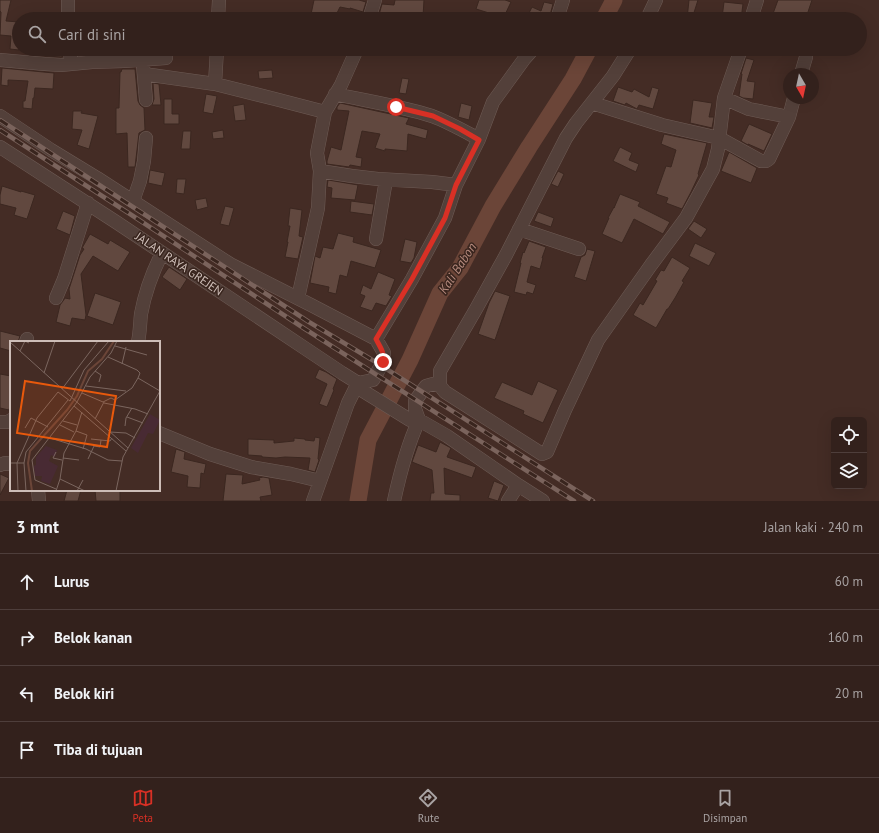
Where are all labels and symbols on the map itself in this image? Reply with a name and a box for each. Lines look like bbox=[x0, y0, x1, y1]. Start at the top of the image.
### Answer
north arrow bbox=[783, 68, 819, 104]
route start bbox=[387, 98, 405, 116]
street label: JALAN RAYA GREJEN bbox=[132, 228, 226, 299]
water label: Kali Babon bbox=[435, 239, 480, 297]
inset map bbox=[10, 341, 160, 491]
route end bbox=[374, 353, 392, 371]

